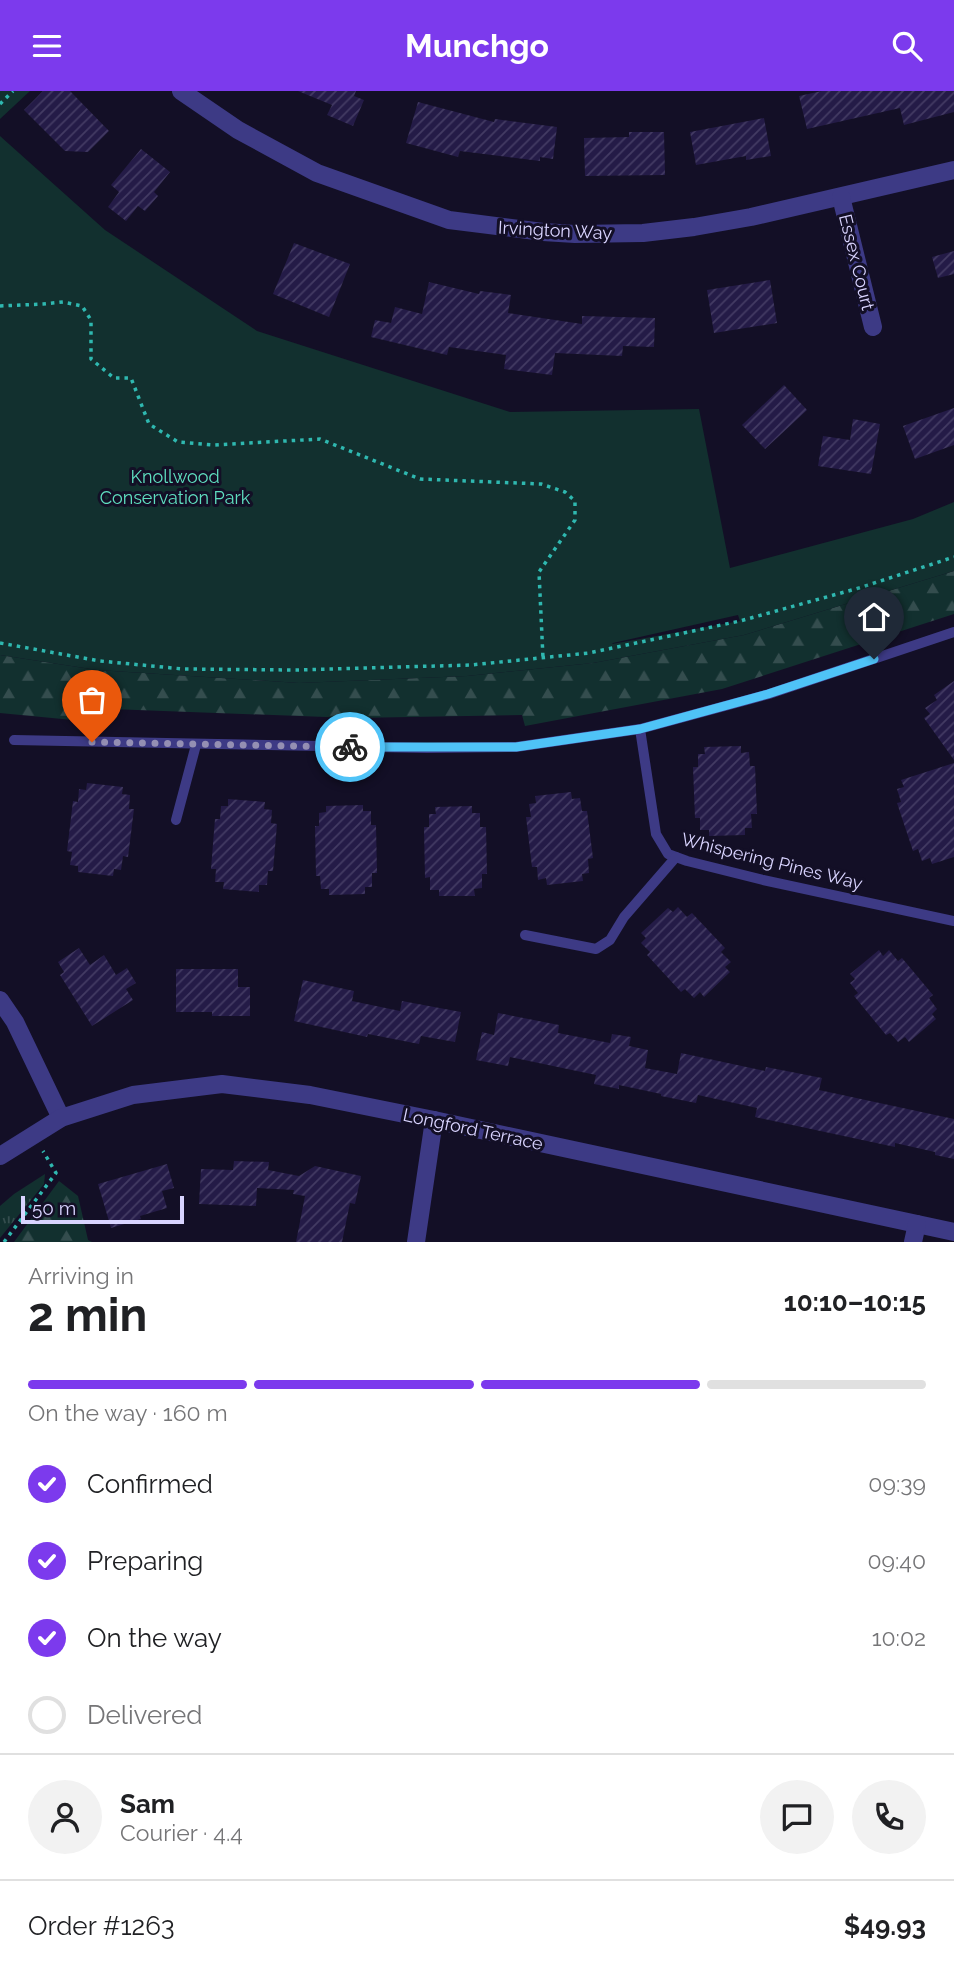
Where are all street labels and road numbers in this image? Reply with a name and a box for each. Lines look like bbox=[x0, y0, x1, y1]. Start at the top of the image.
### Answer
street label: Essex Court bbox=[835, 212, 879, 312]
street label: Irvington Way bbox=[497, 217, 613, 243]
street label: Whispering Pines Way bbox=[679, 828, 865, 894]
street label: Longford Terrace bbox=[401, 1104, 545, 1154]

